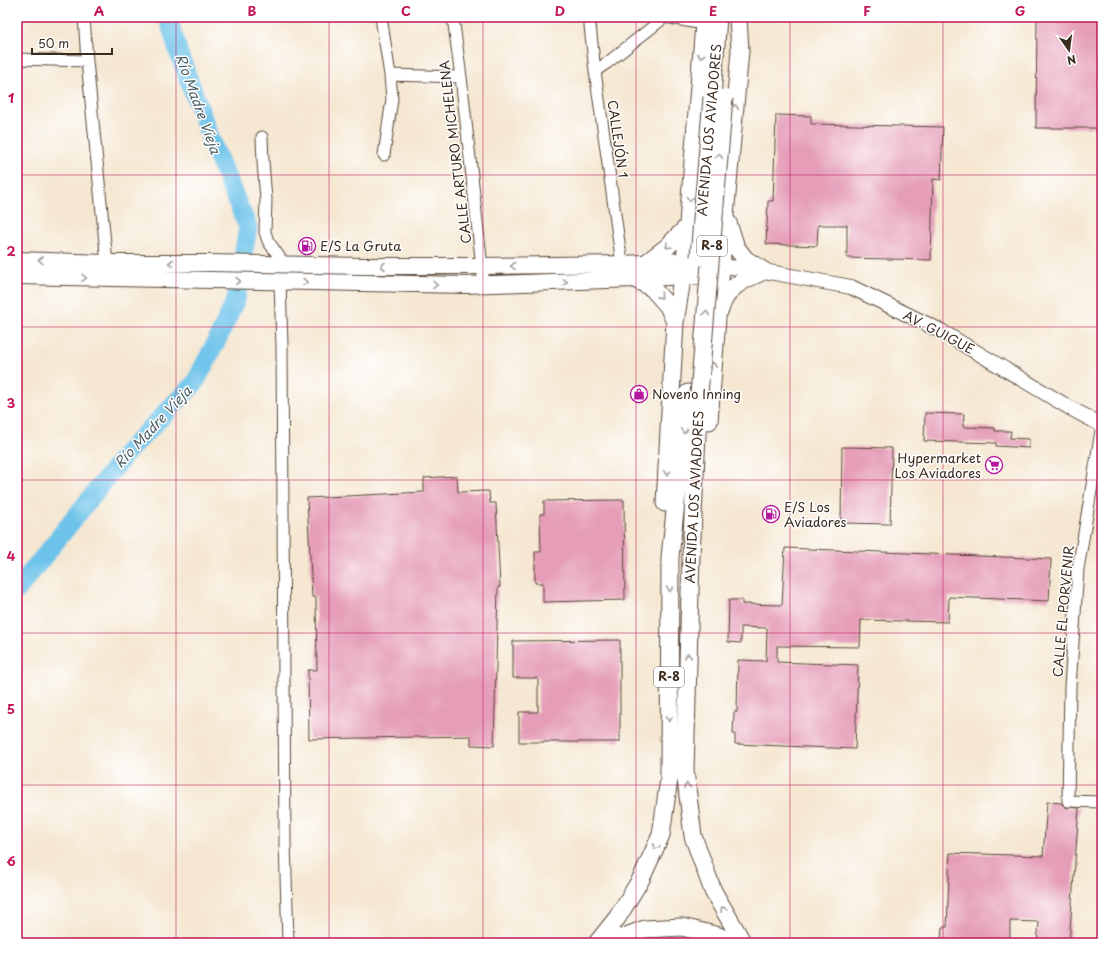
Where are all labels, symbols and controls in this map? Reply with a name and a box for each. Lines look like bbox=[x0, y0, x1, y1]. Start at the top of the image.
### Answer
text: A bbox=[94, 1, 104, 20]
text: B bbox=[248, 1, 257, 20]
text: C bbox=[401, 1, 411, 20]
text: D bbox=[555, 1, 565, 20]
text: E bbox=[709, 1, 717, 20]
text: F bbox=[863, 1, 871, 20]
text: G bbox=[1015, 1, 1025, 20]
scale bar bbox=[32, 30, 112, 56]
north arrow bbox=[1049, 30, 1089, 70]
text: 50 m bbox=[38, 34, 69, 52]
street label: AVENIDA LOS AVIADORES bbox=[692, 43, 725, 217]
water label: Río Madre Vieja bbox=[171, 51, 227, 158]
text: N bbox=[1065, 51, 1078, 70]
one-way arrow bbox=[697, 53, 706, 59]
street label: CALLE ARTURO MICHELENA bbox=[434, 59, 475, 245]
text: 1 bbox=[8, 88, 14, 107]
street label: CALLEJÓN 1 bbox=[604, 99, 633, 179]
one-way arrow bbox=[731, 104, 740, 110]
one-way arrow bbox=[715, 153, 724, 159]
one-way arrow bbox=[685, 196, 694, 202]
fuel station icon: E/S La Gruta bbox=[297, 236, 317, 256]
place label: E/S La Gruta bbox=[320, 236, 402, 255]
road number: R-8 bbox=[697, 236, 727, 256]
text: 2 bbox=[6, 241, 16, 260]
one-way arrow bbox=[665, 241, 673, 248]
one-way arrow bbox=[38, 256, 44, 265]
one-way arrow bbox=[168, 259, 174, 267]
one-way arrow bbox=[380, 262, 386, 270]
one-way arrow bbox=[510, 262, 516, 270]
one-way arrow bbox=[81, 274, 87, 282]
one-way arrow bbox=[235, 276, 241, 285]
one-way arrow bbox=[302, 278, 308, 286]
one-way arrow bbox=[562, 278, 568, 286]
one-way arrow bbox=[432, 281, 438, 289]
one-way arrow bbox=[655, 292, 662, 299]
street label: AV. GUIGUE bbox=[900, 305, 978, 358]
one-way arrow bbox=[701, 310, 710, 316]
one-way arrow bbox=[709, 362, 718, 368]
water label: Río Madre Vieja bbox=[109, 380, 197, 472]
shop icon: Noveno Inning bbox=[629, 384, 649, 404]
place label: Noveno Inning bbox=[652, 384, 741, 403]
text: 3 bbox=[7, 393, 16, 412]
street label: AVENIDA LOS AVIADORES bbox=[679, 410, 708, 584]
one-way arrow bbox=[679, 428, 688, 434]
place label: Hypermarket Los Aviadores bbox=[894, 448, 981, 482]
supermarket icon: Hypermarket Los Aviadores bbox=[984, 455, 1004, 475]
one-way arrow bbox=[662, 470, 671, 476]
place label: E/S Los Aviadores bbox=[784, 497, 847, 531]
fuel station icon: E/S Los Aviadores bbox=[761, 504, 781, 524]
street label: CALLE EL PORVENIR bbox=[1047, 544, 1078, 678]
text: 4 bbox=[7, 546, 16, 565]
one-way arrow bbox=[666, 586, 674, 592]
one-way arrow bbox=[684, 653, 692, 659]
road number: R-8 bbox=[654, 667, 684, 687]
text: 5 bbox=[7, 699, 15, 718]
one-way arrow bbox=[665, 716, 673, 722]
one-way arrow bbox=[683, 783, 692, 789]
one-way arrow bbox=[653, 843, 661, 850]
text: 6 bbox=[6, 851, 16, 870]
one-way arrow bbox=[721, 906, 728, 913]

